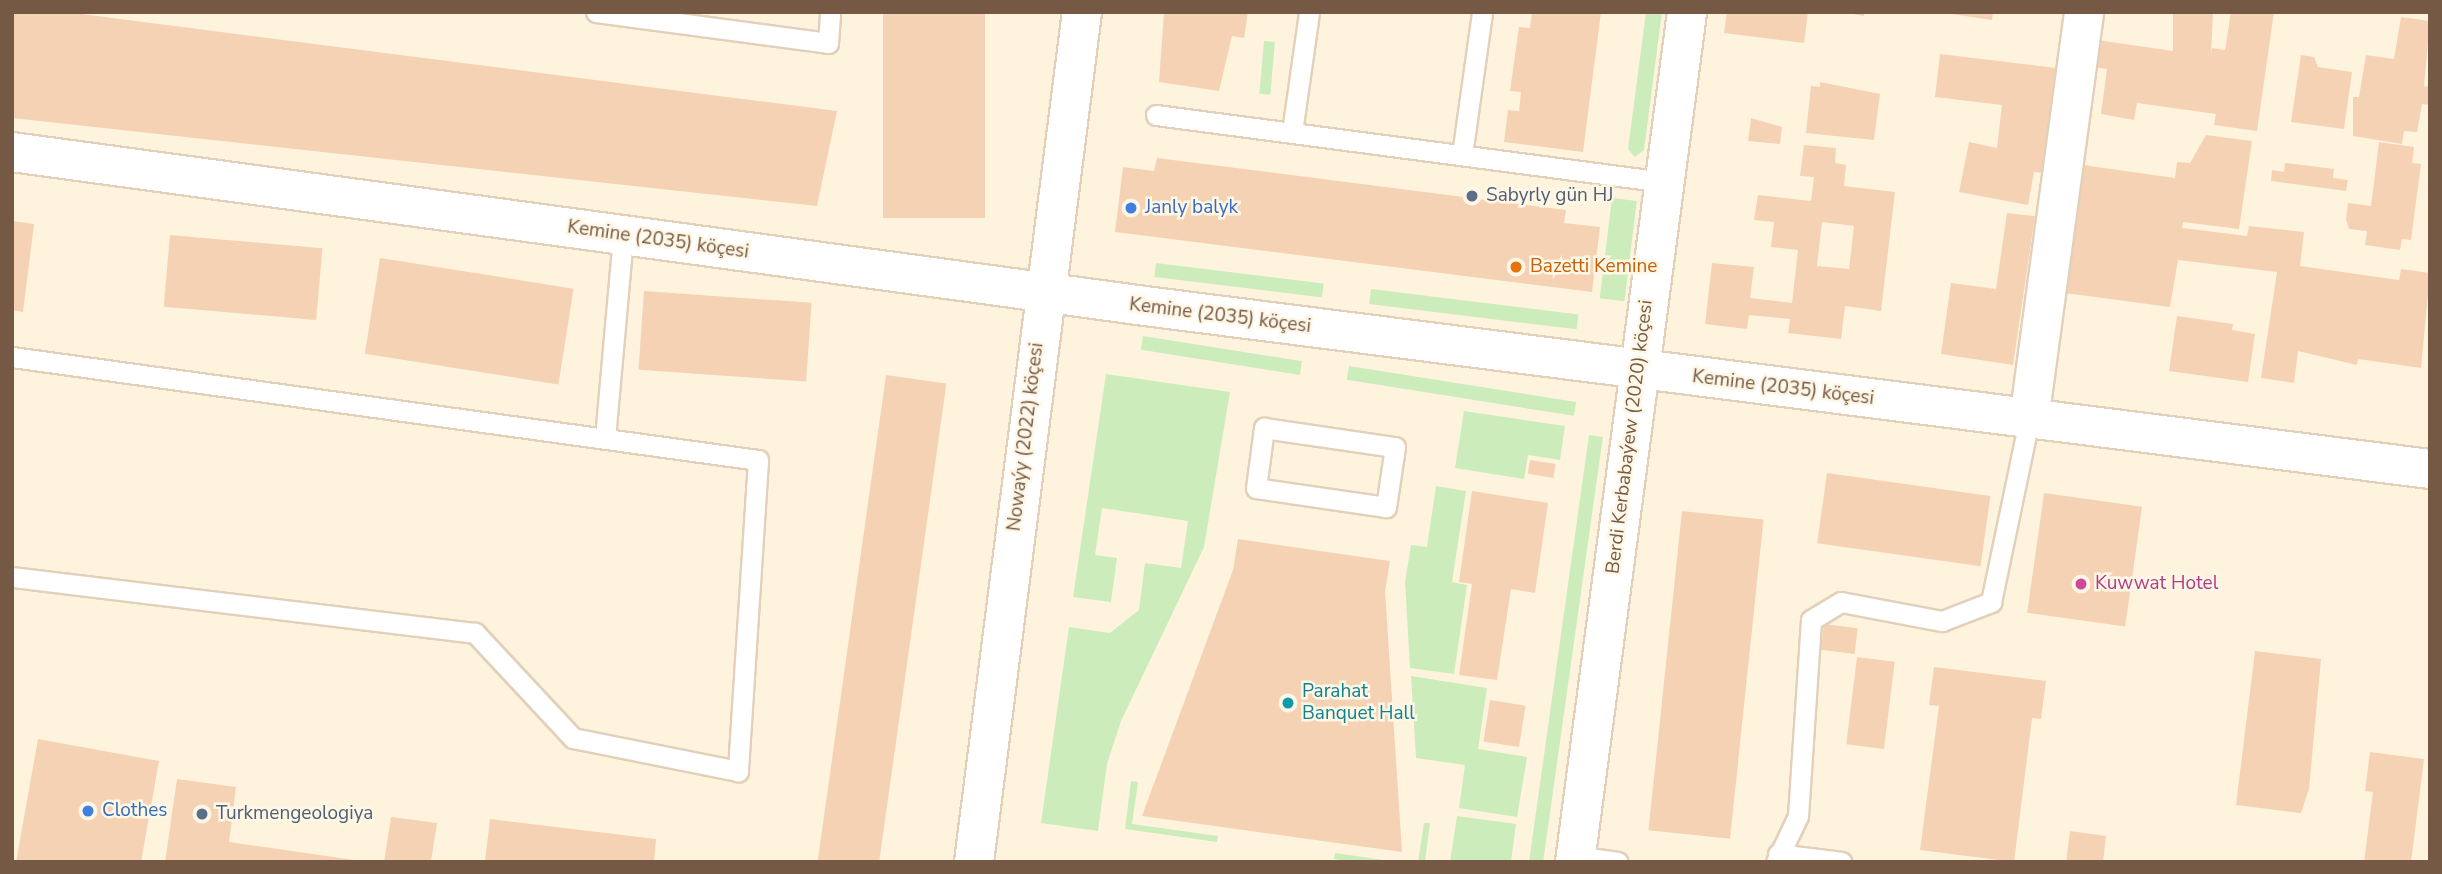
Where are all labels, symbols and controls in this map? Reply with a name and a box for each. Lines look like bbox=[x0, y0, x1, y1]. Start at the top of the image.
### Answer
place label: Sabyrly gün HJ bbox=[1486, 185, 1613, 207]
marker: Sabyrly gün HJ bbox=[1464, 188, 1480, 204]
place label: Janly balyk bbox=[1145, 197, 1238, 219]
marker: Janly balyk bbox=[1123, 200, 1139, 216]
street label: Kemine (2035) köçesi bbox=[566, 216, 750, 264]
place label: Bazetti Kemine bbox=[1530, 256, 1657, 278]
marker: Bazetti Kemine bbox=[1508, 259, 1524, 275]
street label: Kemine (2035) köçesi bbox=[1128, 294, 1312, 338]
street label: Berdi Kerbabaýew (2020) köçesi bbox=[1602, 299, 1658, 575]
street label: Nowaýy (2022) köçesi bbox=[1003, 341, 1049, 533]
street label: Kemine (2035) köçesi bbox=[1691, 366, 1875, 410]
place label: Kuwwat Hotel bbox=[2095, 573, 2218, 595]
marker: Kuwwat Hotel bbox=[2073, 576, 2089, 592]
place label: Parahat Banquet Hall bbox=[1302, 681, 1415, 725]
marker: Parahat Banquet Hall bbox=[1280, 695, 1296, 711]
place label: Clothes bbox=[102, 800, 167, 822]
marker: Clothes bbox=[80, 803, 96, 819]
place label: Turkmengeologiya bbox=[216, 803, 373, 825]
marker: Turkmengeologiya bbox=[194, 806, 210, 822]

